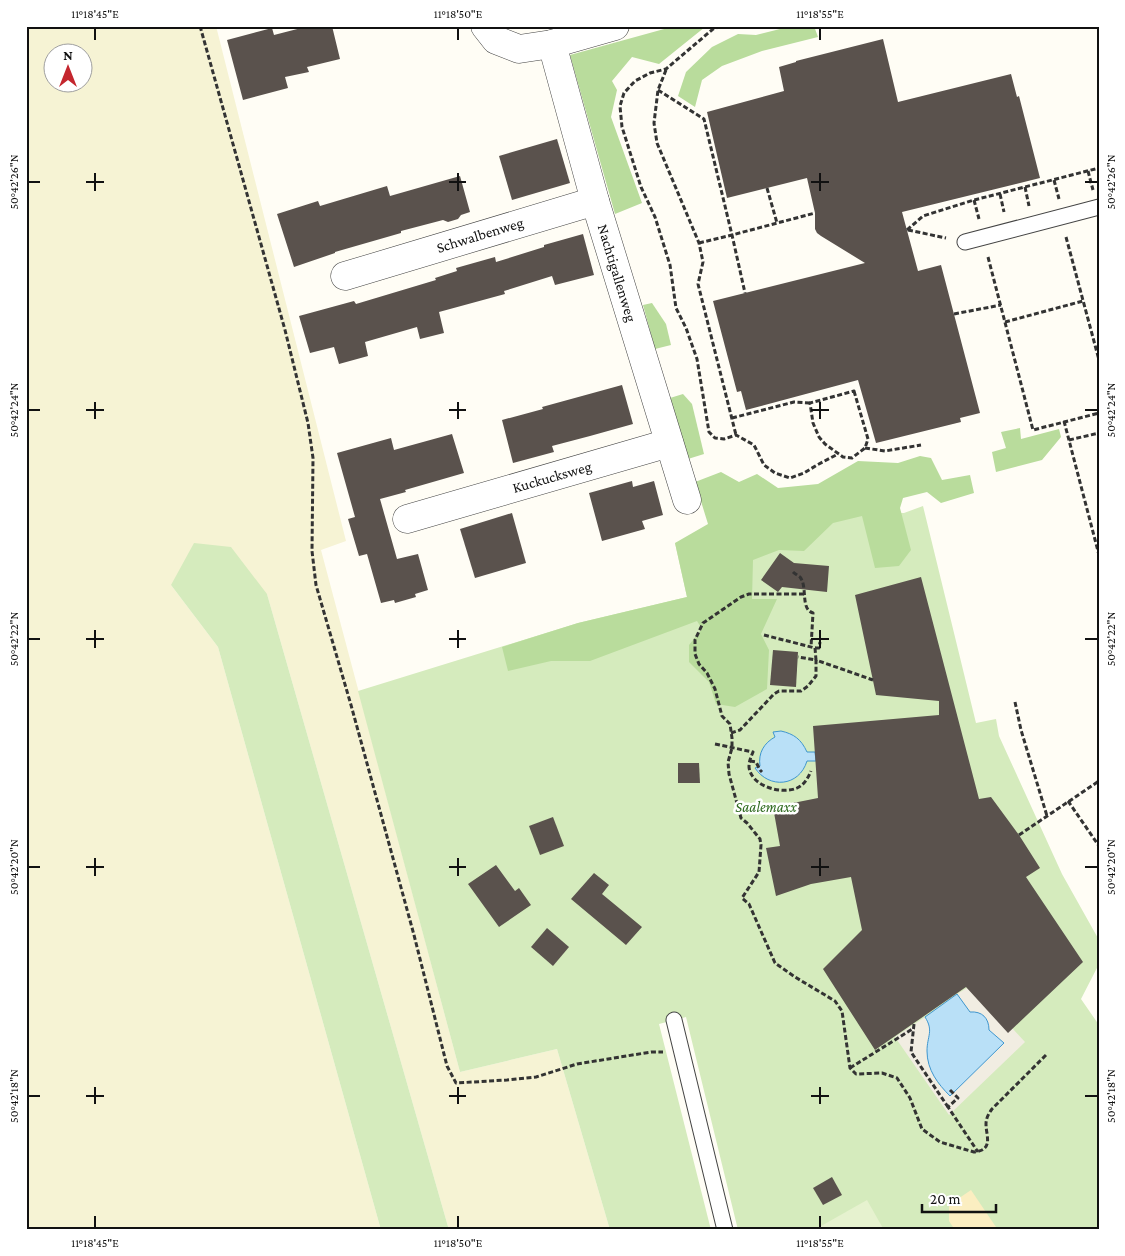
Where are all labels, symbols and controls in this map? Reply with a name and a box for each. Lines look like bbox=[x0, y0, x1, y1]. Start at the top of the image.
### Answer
text: 11°18'45"E bbox=[71, 7, 119, 21]
text: 11°18'50"E bbox=[434, 7, 483, 21]
text: 11°18'55"E bbox=[796, 7, 844, 21]
north arrow bbox=[42, 42, 92, 92]
text: N bbox=[63, 47, 73, 63]
text: 50°42'26"N bbox=[7, 154, 21, 210]
text: 50°42'26"N bbox=[1104, 154, 1118, 210]
street label: Schwalbenweg bbox=[435, 214, 526, 257]
street label: Nachtigallenweg bbox=[594, 222, 639, 324]
text: 50°42'24"N bbox=[7, 382, 21, 438]
text: 50°42'24"N bbox=[1104, 382, 1118, 438]
street label: Kuckucksweg bbox=[511, 458, 594, 497]
text: 50°42'22"N bbox=[7, 612, 21, 666]
text: 50°42'22"N bbox=[1104, 612, 1118, 666]
park label: Saalemaxx bbox=[735, 799, 797, 815]
text: 50°42'20"N bbox=[7, 839, 21, 895]
text: 50°42'20"N bbox=[1104, 839, 1118, 895]
text: 50°42'18"N bbox=[7, 1069, 21, 1123]
text: 50°42'18"N bbox=[1104, 1069, 1118, 1123]
scale bar bbox=[922, 1181, 996, 1213]
text: 20 m bbox=[930, 1191, 961, 1207]
text: 11°18'45"E bbox=[71, 1236, 119, 1250]
text: 11°18'50"E bbox=[434, 1236, 483, 1250]
text: 11°18'55"E bbox=[796, 1236, 844, 1250]

